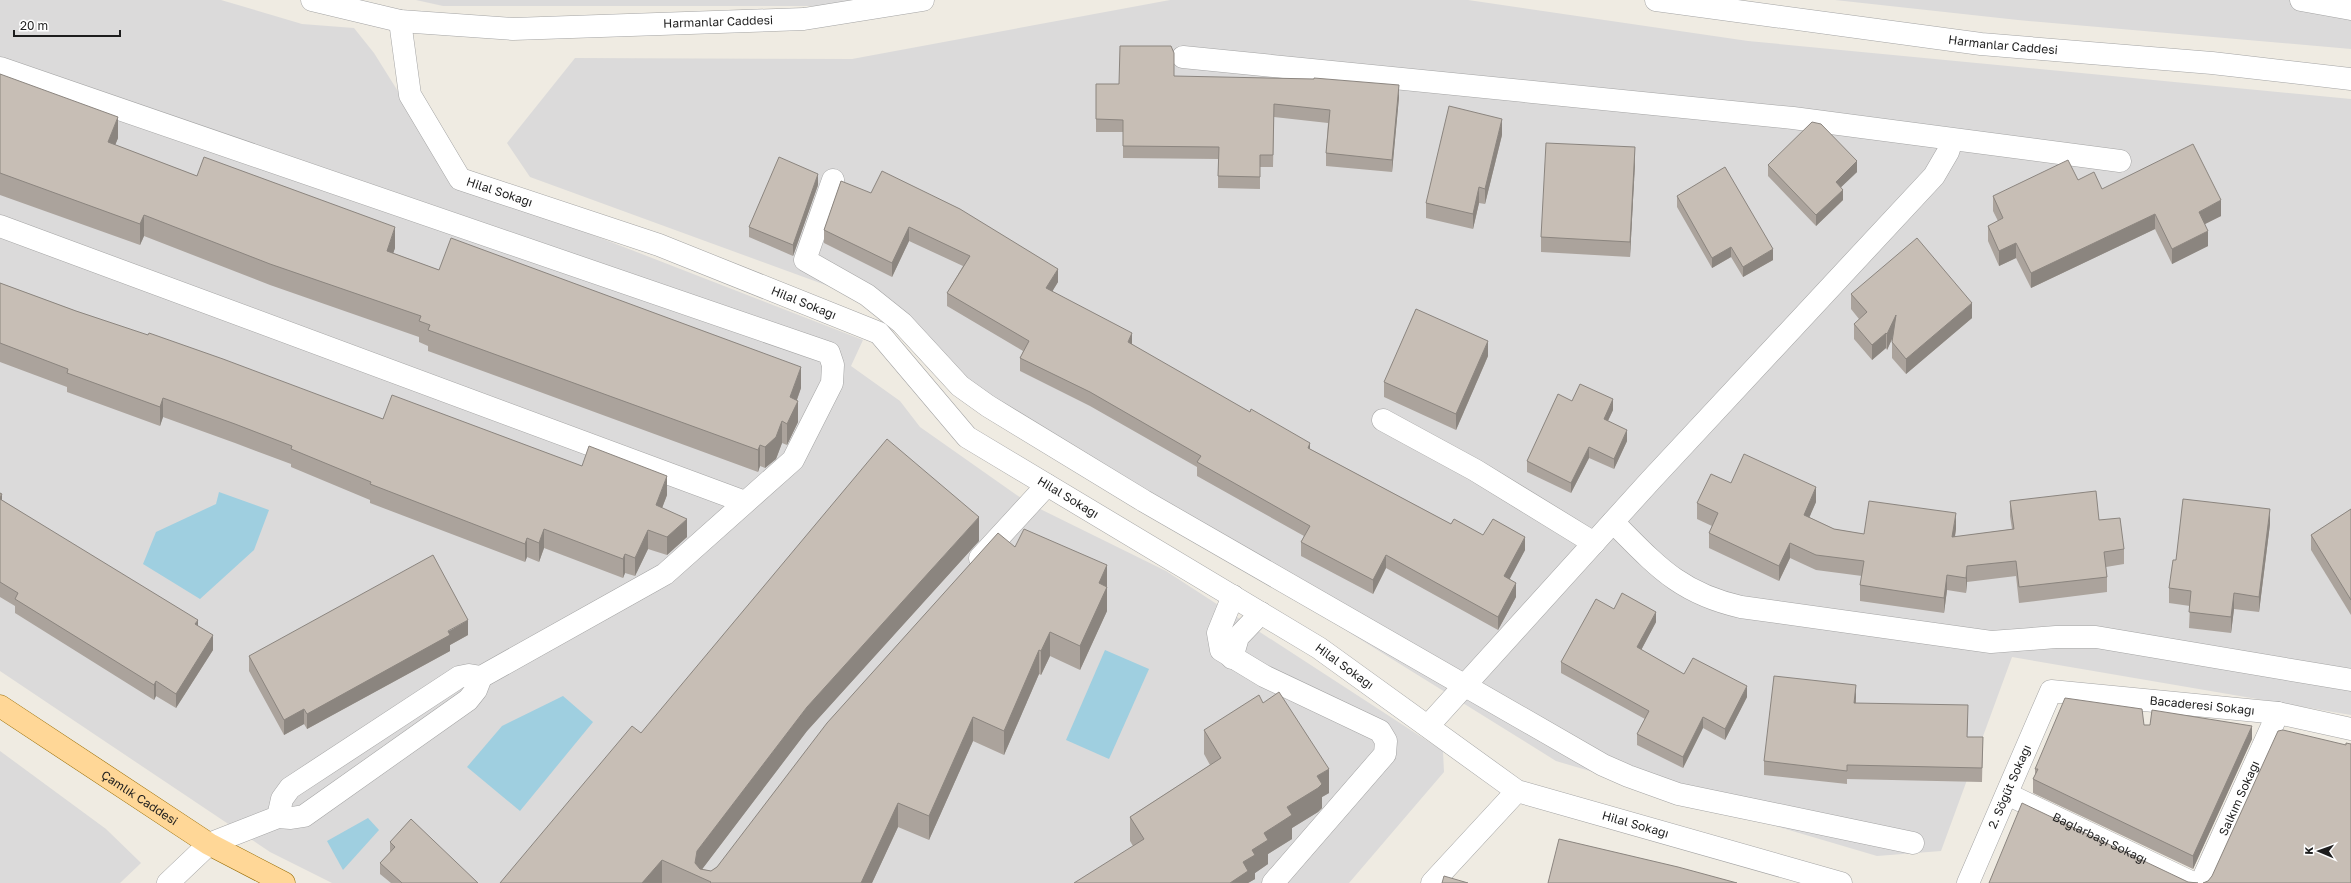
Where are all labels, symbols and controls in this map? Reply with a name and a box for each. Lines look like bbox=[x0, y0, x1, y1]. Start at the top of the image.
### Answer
scale bar bbox=[14, 12, 120, 38]
street label: Harmanlar Caddesi bbox=[663, 12, 773, 31]
text: 20 m bbox=[20, 18, 48, 33]
street label: Harmanlar Caddesi bbox=[1947, 32, 2058, 57]
street label: Hilal Sokağı bbox=[465, 174, 535, 210]
street label: Hilal Sokağı bbox=[769, 283, 839, 322]
street label: Hilal Sokağı bbox=[1035, 473, 1102, 521]
street label: Hilal Sokağı bbox=[1312, 640, 1377, 692]
street label: Bacaderesi Sokağı bbox=[2149, 693, 2255, 718]
street label: 2. Söğüt Sokağı bbox=[1984, 742, 2034, 831]
street label: Salkım Sokağı bbox=[2215, 758, 2262, 838]
street label: Çamlık Caddesi bbox=[98, 767, 181, 828]
street label: Hilal Sokağı bbox=[1600, 808, 1671, 841]
street label: Bağlarbaşı Sokağı bbox=[2050, 809, 2150, 867]
north arrow bbox=[2299, 831, 2339, 871]
text: K bbox=[2302, 846, 2315, 855]

